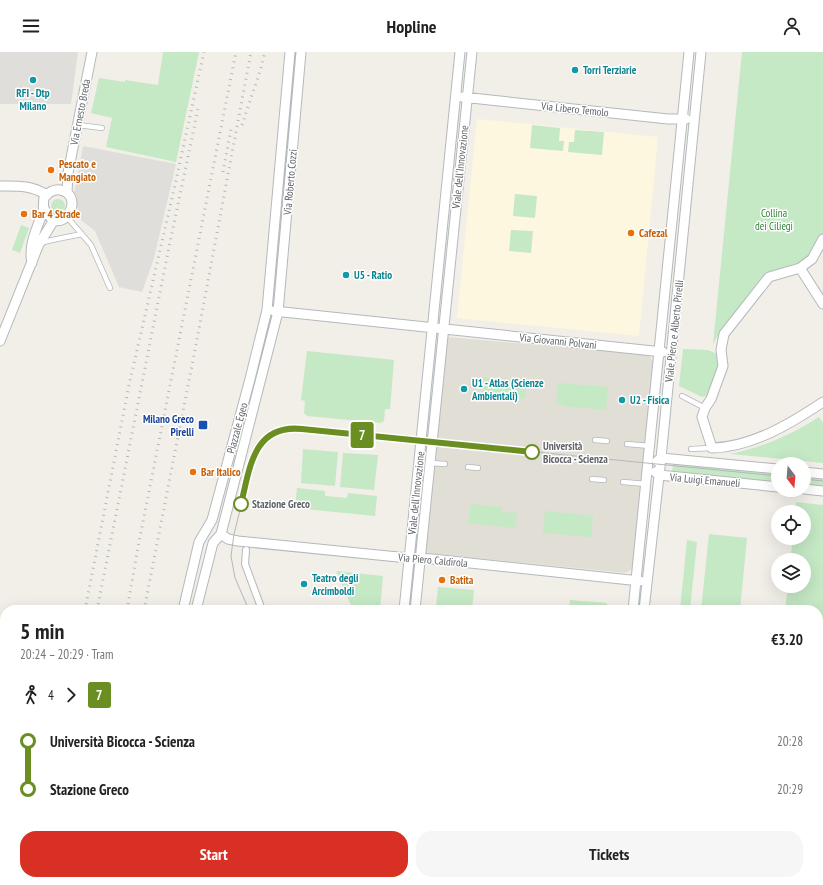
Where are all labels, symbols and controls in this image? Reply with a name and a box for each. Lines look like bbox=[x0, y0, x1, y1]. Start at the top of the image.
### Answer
icon: menu bbox=[20, 15, 42, 37]
text: Hopline bbox=[387, 15, 436, 38]
icon: person bbox=[781, 15, 803, 37]
place label: Torri Terziarie bbox=[583, 63, 637, 77]
marker: Torri Terziarie bbox=[570, 65, 580, 75]
marker: RFI - Dtp Milano bbox=[28, 75, 38, 85]
street label: Via Ernesto Breda bbox=[67, 78, 93, 147]
place label: RFI - Dtp Milano bbox=[16, 86, 50, 113]
street label: Via Libero Temolo bbox=[540, 98, 610, 120]
street label: Viale dell'Innovazione bbox=[449, 124, 471, 210]
street label: Via Roberto Cozzi bbox=[280, 148, 300, 217]
place label: Pescato e Mangiato bbox=[59, 157, 96, 184]
marker: Pescato e Mangiato bbox=[46, 165, 56, 175]
park label: Collina dei Ciliegi bbox=[755, 206, 793, 233]
place label: Bar 4 Strade bbox=[32, 207, 81, 221]
marker: Bar 4 Strade bbox=[19, 209, 29, 219]
place label: Cafezal bbox=[639, 226, 668, 240]
marker: Cafezal bbox=[626, 228, 636, 238]
place label: U5 - Ratio bbox=[354, 268, 392, 282]
marker: U5 - Ratio bbox=[341, 270, 351, 280]
street label: Viale Piero e Alberto Pirelli bbox=[662, 279, 686, 384]
street label: Via Giovanni Polvani bbox=[518, 330, 597, 352]
place label: U1 - Atlas (Scienze Ambientali) bbox=[471, 376, 544, 403]
marker: U1 - Atlas (Scienze Ambientali) bbox=[459, 384, 469, 394]
place label: U2 - Fisica bbox=[630, 393, 670, 407]
marker: U2 - Fisica bbox=[617, 395, 627, 405]
street label: Piazzale Egeo bbox=[223, 401, 251, 455]
place label: Milano Greco Pirelli bbox=[143, 412, 195, 439]
marker: Milano Greco Pirelli bbox=[197, 419, 209, 431]
line badge: 7 bbox=[349, 422, 375, 448]
text: 7 bbox=[359, 426, 365, 444]
place label: Università Bicocca - Scienza bbox=[543, 439, 608, 466]
marker: Università Bicocca - Scienza bbox=[524, 444, 540, 460]
street label: Viale dell'Innovazione bbox=[405, 450, 427, 536]
north arrow bbox=[771, 457, 811, 497]
map controls bbox=[771, 457, 811, 593]
place label: Bar Italico bbox=[201, 465, 241, 479]
marker: Bar Italico bbox=[188, 467, 198, 477]
street label: Via Luigi Emanueli bbox=[668, 470, 741, 490]
marker: Stazione Greco bbox=[233, 496, 249, 512]
place label: Stazione Greco bbox=[252, 497, 310, 511]
button: locate bbox=[771, 505, 811, 545]
street label: Via Piero Caldirola bbox=[397, 550, 468, 570]
button: layers bbox=[771, 553, 811, 593]
place label: Teatro degli Arcimboldi bbox=[311, 571, 359, 598]
place label: Batita bbox=[450, 573, 474, 587]
marker: Batita bbox=[437, 575, 447, 585]
marker: Teatro degli Arcimboldi bbox=[299, 579, 309, 589]
text: 5 min bbox=[20, 617, 64, 645]
text: €3.20 bbox=[771, 630, 803, 649]
text: 20:24 – 20:29 · Tram bbox=[20, 646, 113, 663]
icon: walk bbox=[20, 684, 42, 706]
icon: forward bbox=[60, 684, 82, 706]
text: 7 bbox=[96, 686, 103, 704]
text: 4 bbox=[48, 687, 54, 704]
text: Università Bicocca - Scienza bbox=[50, 732, 195, 751]
text: 20:28 bbox=[777, 733, 803, 750]
text: Stazione Greco bbox=[50, 780, 129, 799]
text: 20:29 bbox=[777, 781, 803, 798]
button: Start bbox=[20, 831, 408, 877]
button: Tickets bbox=[416, 831, 803, 877]

